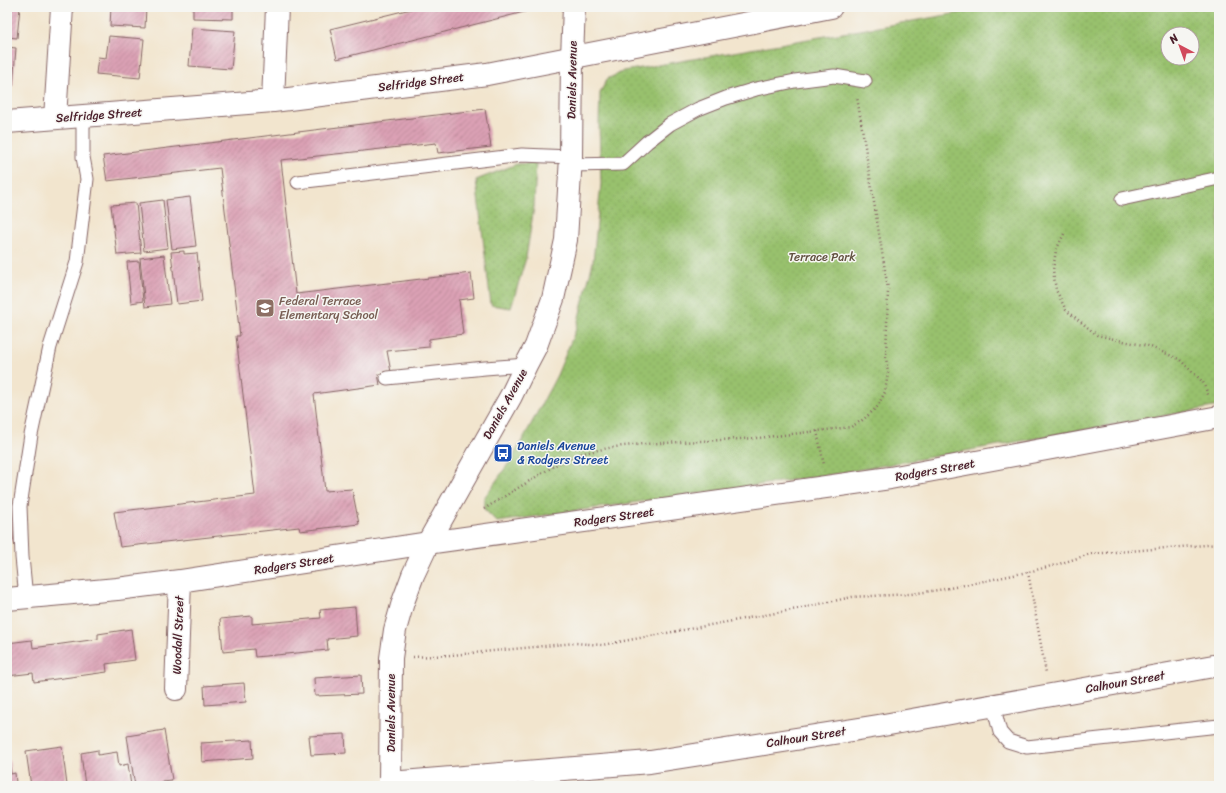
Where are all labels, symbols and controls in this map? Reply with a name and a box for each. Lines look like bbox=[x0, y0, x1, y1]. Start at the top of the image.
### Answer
north arrow bbox=[1160, 26, 1200, 66]
text: N bbox=[1164, 29, 1183, 49]
street label: Daniels Avenue bbox=[560, 40, 584, 119]
street label: Selfridge Street bbox=[377, 66, 465, 98]
street label: Selfridge Street bbox=[55, 101, 143, 129]
park label: Terrace Park bbox=[788, 246, 856, 268]
place label: Federal Terrace Elementary School bbox=[279, 290, 379, 326]
school or university icon: Federal Terrace Elementary School bbox=[254, 297, 276, 319]
street label: Daniels Avenue bbox=[476, 364, 534, 444]
place label: Daniels Avenue & Rodgers Street bbox=[517, 435, 609, 471]
bus stop icon: Daniels Avenue & Rodgers Street bbox=[492, 442, 514, 464]
street label: Rodgers Street bbox=[893, 452, 977, 488]
street label: Rodgers Street bbox=[572, 500, 656, 534]
street label: Rodgers Street bbox=[252, 547, 336, 581]
street label: Woodall Street bbox=[166, 594, 190, 675]
street label: Calhoun Street bbox=[1084, 664, 1168, 700]
street label: Daniels Avenue bbox=[380, 674, 402, 752]
street label: Calhoun Street bbox=[765, 720, 849, 754]

